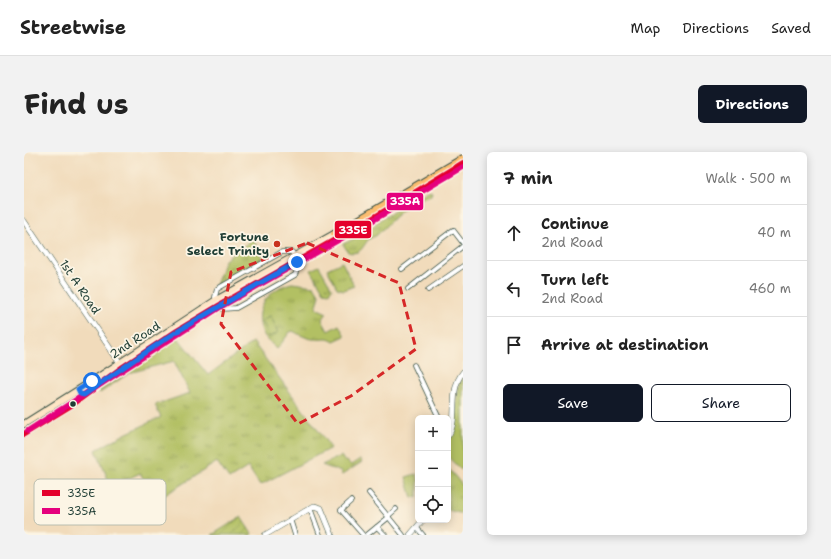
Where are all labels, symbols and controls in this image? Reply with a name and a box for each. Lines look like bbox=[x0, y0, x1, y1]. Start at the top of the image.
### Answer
text: Streetwise bbox=[20, 15, 126, 40]
text: Map bbox=[631, 19, 661, 37]
text: Directions bbox=[683, 19, 749, 37]
text: Saved bbox=[771, 19, 811, 37]
text: Find us bbox=[24, 85, 129, 123]
button: Directions bbox=[698, 85, 807, 123]
text: 7 min bbox=[503, 167, 553, 189]
text: Walk · 500 m bbox=[705, 170, 791, 187]
line badge: 335A bbox=[386, 192, 424, 211]
text: 335A bbox=[390, 194, 421, 209]
text: Continue bbox=[541, 214, 609, 234]
line badge: 335E bbox=[334, 220, 372, 239]
icon: ahead bbox=[503, 222, 525, 244]
text: 335E bbox=[338, 223, 368, 238]
text: 40 m bbox=[757, 224, 791, 241]
place label: Fortune Select Trinity bbox=[187, 229, 269, 259]
text: 2nd Road bbox=[541, 234, 603, 251]
marker: Fortune Select Trinity bbox=[272, 239, 282, 249]
route end bbox=[288, 253, 306, 271]
street label: 1st A Road bbox=[56, 257, 104, 318]
text: Turn left bbox=[541, 270, 609, 290]
icon: left bbox=[503, 278, 525, 300]
text: 460 m bbox=[749, 280, 791, 297]
text: 2nd Road bbox=[541, 290, 603, 307]
street label: 2nd Road bbox=[107, 318, 164, 362]
icon: arrive bbox=[503, 334, 525, 356]
text: Arrive at destination bbox=[541, 335, 709, 355]
route start bbox=[83, 372, 101, 390]
button: Save bbox=[503, 384, 643, 422]
button: Share bbox=[651, 384, 791, 422]
unlabelled marker bbox=[68, 399, 78, 409]
map controls bbox=[415, 415, 451, 523]
button: + bbox=[415, 415, 451, 451]
button: − bbox=[415, 451, 451, 487]
legend bbox=[34, 479, 166, 525]
text: 335E bbox=[67, 486, 95, 501]
button: locate bbox=[415, 487, 451, 523]
text: 335A bbox=[67, 504, 96, 519]

